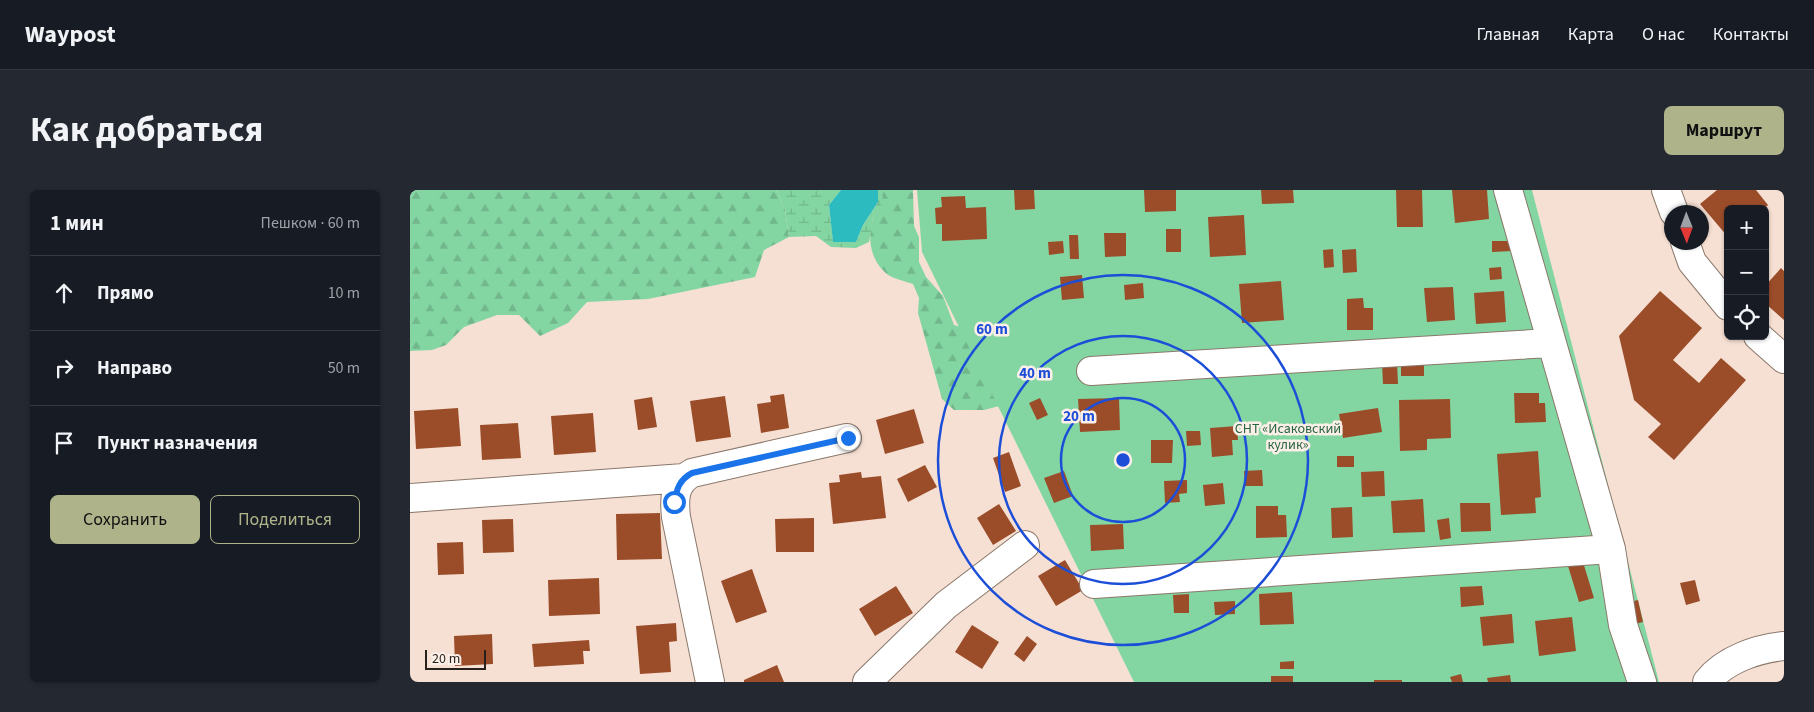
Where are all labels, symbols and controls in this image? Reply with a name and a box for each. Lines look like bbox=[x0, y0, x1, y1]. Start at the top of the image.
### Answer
text: Waypost bbox=[25, 17, 116, 52]
text: Главная bbox=[1477, 22, 1540, 47]
text: Карта bbox=[1568, 22, 1614, 47]
text: О нас bbox=[1642, 22, 1685, 47]
text: Контакты bbox=[1713, 22, 1789, 47]
text: Как добраться bbox=[30, 105, 263, 155]
button: Маршрут bbox=[1664, 106, 1784, 155]
north arrow bbox=[1664, 205, 1709, 250]
map controls bbox=[1724, 205, 1769, 340]
button: + bbox=[1724, 205, 1769, 250]
text: 1 мин bbox=[50, 208, 104, 238]
text: Пешком · 60 m bbox=[261, 212, 360, 234]
button: − bbox=[1724, 250, 1769, 295]
icon: ahead bbox=[50, 279, 78, 307]
text: Прямо bbox=[97, 280, 154, 307]
text: 10 m bbox=[328, 282, 360, 304]
button: locate bbox=[1724, 295, 1769, 340]
text: 60 m bbox=[976, 319, 1008, 340]
icon: right bbox=[50, 354, 78, 382]
text: Направо bbox=[97, 355, 172, 382]
text: 50 m bbox=[328, 357, 360, 379]
text: 40 m bbox=[1019, 363, 1051, 384]
text: 20 m bbox=[1063, 406, 1095, 427]
park label: СНТ «Исаковский кулик» bbox=[1235, 419, 1341, 455]
route end bbox=[837, 427, 860, 450]
icon: arrive bbox=[50, 429, 78, 457]
text: Пункт назначения bbox=[97, 430, 258, 457]
centre of rings bbox=[1114, 451, 1132, 469]
route start bbox=[663, 491, 686, 514]
button: Сохранить bbox=[50, 495, 200, 544]
button: Поделиться bbox=[210, 495, 360, 544]
scale bar bbox=[425, 647, 486, 670]
text: 20 m bbox=[432, 649, 460, 669]

